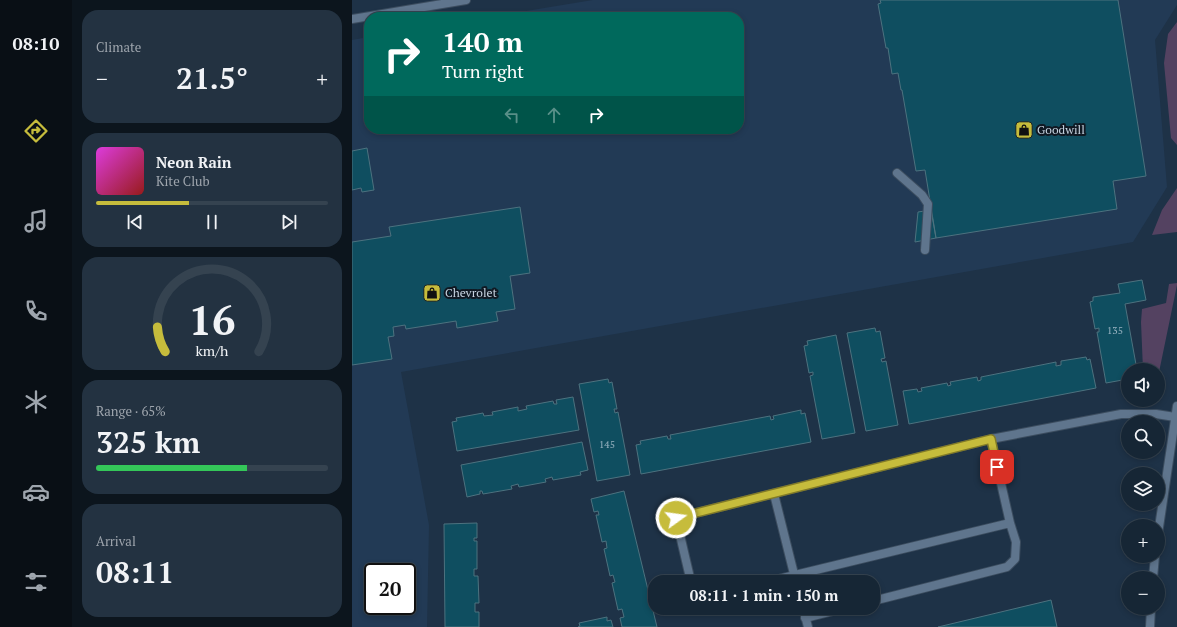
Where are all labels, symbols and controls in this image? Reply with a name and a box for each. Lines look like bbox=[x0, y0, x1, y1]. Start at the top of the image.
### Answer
text: 140 m bbox=[442, 23, 523, 60]
icon: right bbox=[376, 28, 428, 80]
text: 08:10 bbox=[13, 31, 59, 55]
text: Climate bbox=[96, 38, 141, 56]
text: 21.5° bbox=[176, 58, 248, 98]
text: Turn right bbox=[442, 59, 524, 83]
text: − bbox=[96, 64, 108, 93]
text: + bbox=[316, 64, 328, 93]
icon: left bbox=[501, 104, 523, 126]
icon: ahead bbox=[543, 104, 565, 126]
icon: right bbox=[585, 104, 607, 126]
icon: directions bbox=[22, 117, 50, 145]
shop icon: Goodwill bbox=[1014, 120, 1034, 140]
place label: Goodwill bbox=[1037, 122, 1085, 137]
text: Neon Rain bbox=[156, 152, 232, 172]
text: Kite Club bbox=[156, 172, 210, 190]
icon: music bbox=[22, 207, 50, 235]
icon: previous bbox=[124, 211, 146, 233]
icon: pause bbox=[201, 211, 223, 233]
icon: next bbox=[278, 211, 300, 233]
shop icon: Chevrolet bbox=[422, 283, 442, 303]
place label: Chevrolet bbox=[445, 285, 498, 300]
text: 16 bbox=[188, 291, 236, 346]
icon: phone bbox=[22, 297, 50, 325]
house number: 135 bbox=[1107, 324, 1123, 337]
text: km/h bbox=[196, 340, 229, 359]
map controls bbox=[1121, 363, 1165, 615]
button: sound bbox=[1121, 363, 1165, 407]
icon: climate bbox=[22, 388, 50, 416]
text: Range · 65% bbox=[96, 402, 166, 420]
button: search bbox=[1121, 415, 1165, 459]
text: 325 km bbox=[96, 422, 200, 462]
house number: 145 bbox=[599, 438, 615, 451]
pin bbox=[980, 450, 1014, 484]
icon: arrive bbox=[986, 456, 1008, 478]
button: layers bbox=[1121, 467, 1165, 511]
icon: car bbox=[22, 478, 50, 506]
position arrow bbox=[655, 497, 697, 539]
button: + bbox=[1121, 519, 1165, 563]
text: Arrival bbox=[96, 532, 136, 550]
text: 08:11 bbox=[96, 552, 174, 592]
speed limit sign: 20 bbox=[364, 563, 416, 615]
icon: filters bbox=[22, 568, 50, 596]
button: − bbox=[1121, 571, 1165, 615]
text: 08:11 · 1 min · 150 m bbox=[690, 585, 838, 605]

